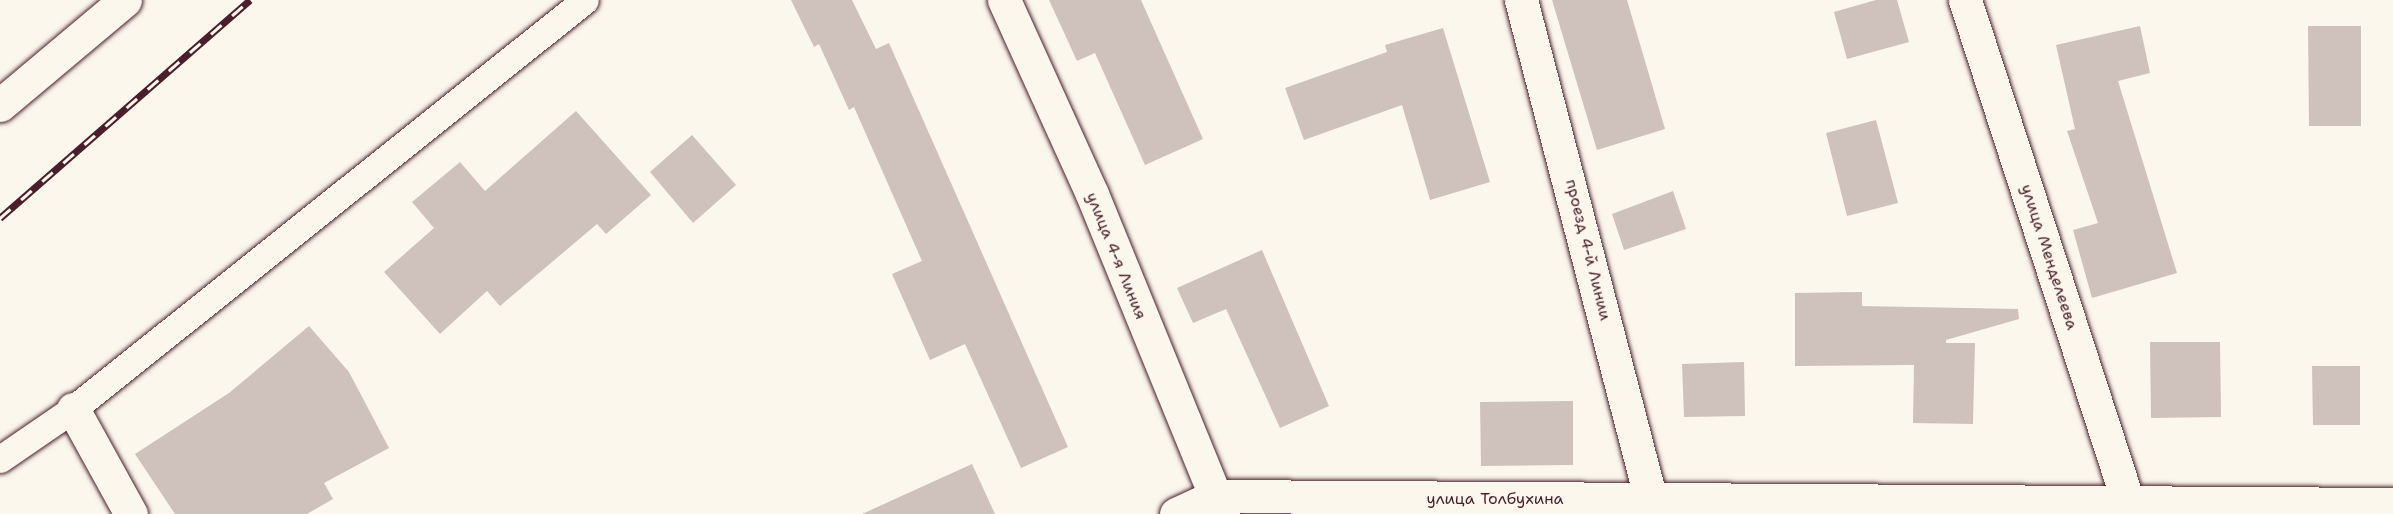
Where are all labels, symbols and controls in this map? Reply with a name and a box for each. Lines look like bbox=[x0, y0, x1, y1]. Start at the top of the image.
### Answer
street label: проезд 4-й Линии bbox=[1561, 177, 1615, 323]
street label: улица Менделеева bbox=[2016, 182, 2082, 332]
street label: улица 4-я Линия bbox=[1082, 190, 1150, 322]
street label: улица Толбухина bbox=[1426, 489, 1564, 509]

